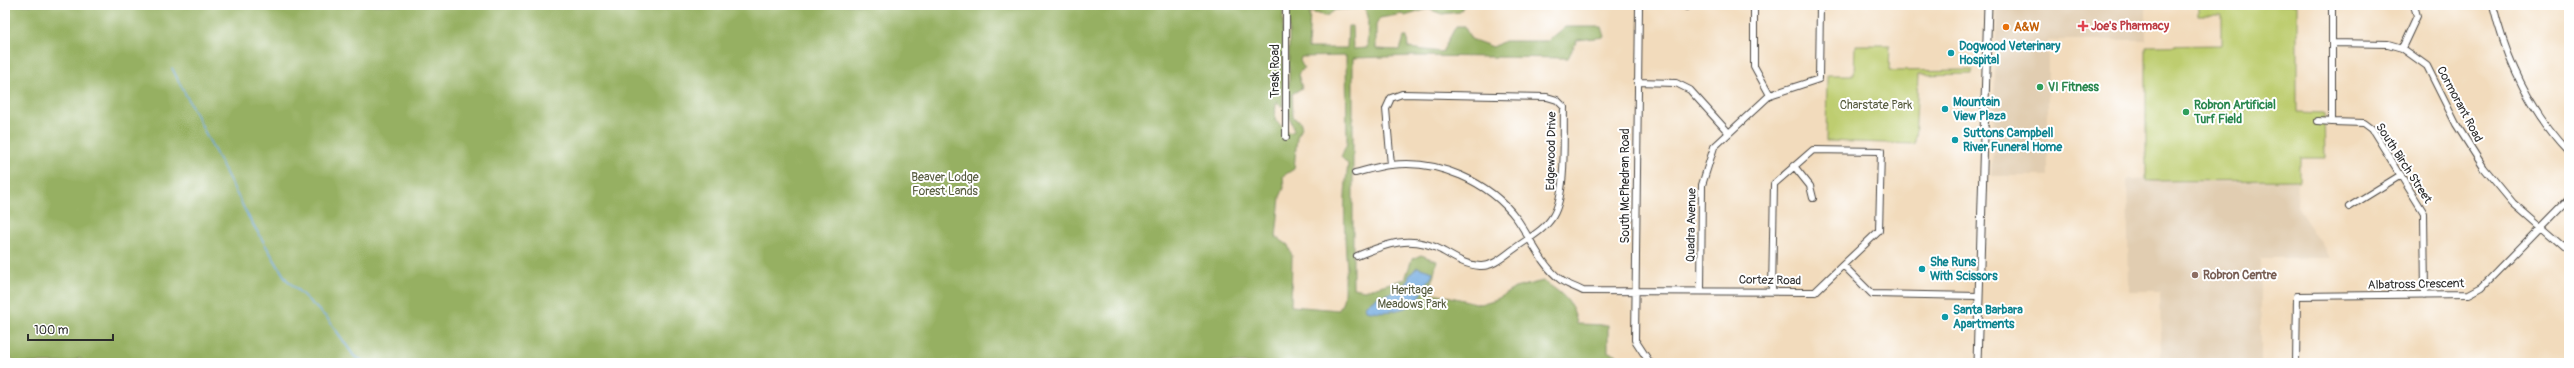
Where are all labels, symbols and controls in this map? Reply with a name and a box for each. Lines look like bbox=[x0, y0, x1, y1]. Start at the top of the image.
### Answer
place label: Joe's Pharmacy bbox=[2091, 19, 2170, 34]
place label: A&W bbox=[2014, 20, 2040, 35]
marker: Joe's Pharmacy bbox=[2078, 21, 2088, 31]
marker: A&W bbox=[2001, 22, 2011, 32]
place label: Dogwood Veterinary Hospital bbox=[1959, 39, 2061, 68]
street label: Trask Road bbox=[1268, 44, 1283, 98]
marker: Dogwood Veterinary Hospital bbox=[1946, 48, 1956, 58]
street label: Cormorant Road bbox=[2433, 64, 2486, 145]
place label: VI Fitness bbox=[2048, 80, 2099, 95]
marker: VI Fitness bbox=[2035, 82, 2045, 92]
place label: Mountain View Plaza bbox=[1953, 95, 2006, 124]
park label: Charstate Park bbox=[1840, 98, 1912, 113]
place label: Robron Artificial Turf Field bbox=[2193, 98, 2276, 127]
marker: Mountain View Plaza bbox=[1940, 104, 1950, 114]
marker: Robron Artificial Turf Field bbox=[2181, 107, 2191, 117]
street label: Edgewood Drive bbox=[1543, 111, 1560, 191]
street label: South Birch Street bbox=[2372, 120, 2435, 206]
place label: Suttons Campbell River Funeral Home bbox=[1963, 126, 2063, 155]
street label: South McPhedran Road bbox=[1618, 128, 1633, 244]
marker: Suttons Campbell River Funeral Home bbox=[1950, 135, 1960, 145]
park label: Beaver Lodge Forest Lands bbox=[911, 170, 979, 199]
street label: Quadra Avenue bbox=[1683, 188, 1700, 262]
place label: She Runs With Scissors bbox=[1930, 255, 1998, 284]
marker: She Runs With Scissors bbox=[1917, 264, 1927, 274]
place label: Robron Centre bbox=[2203, 268, 2278, 283]
marker: Robron Centre bbox=[2190, 270, 2200, 280]
street label: Cortez Road bbox=[1739, 272, 1802, 289]
street label: Albatross Crescent bbox=[2368, 276, 2465, 293]
park label: Heritage Meadows Park bbox=[1377, 283, 1447, 312]
place label: Santa Barbara Apartments bbox=[1953, 303, 2023, 332]
marker: Santa Barbara Apartments bbox=[1940, 312, 1950, 322]
scale bar bbox=[28, 316, 113, 342]
text: 100 m bbox=[34, 323, 69, 338]

